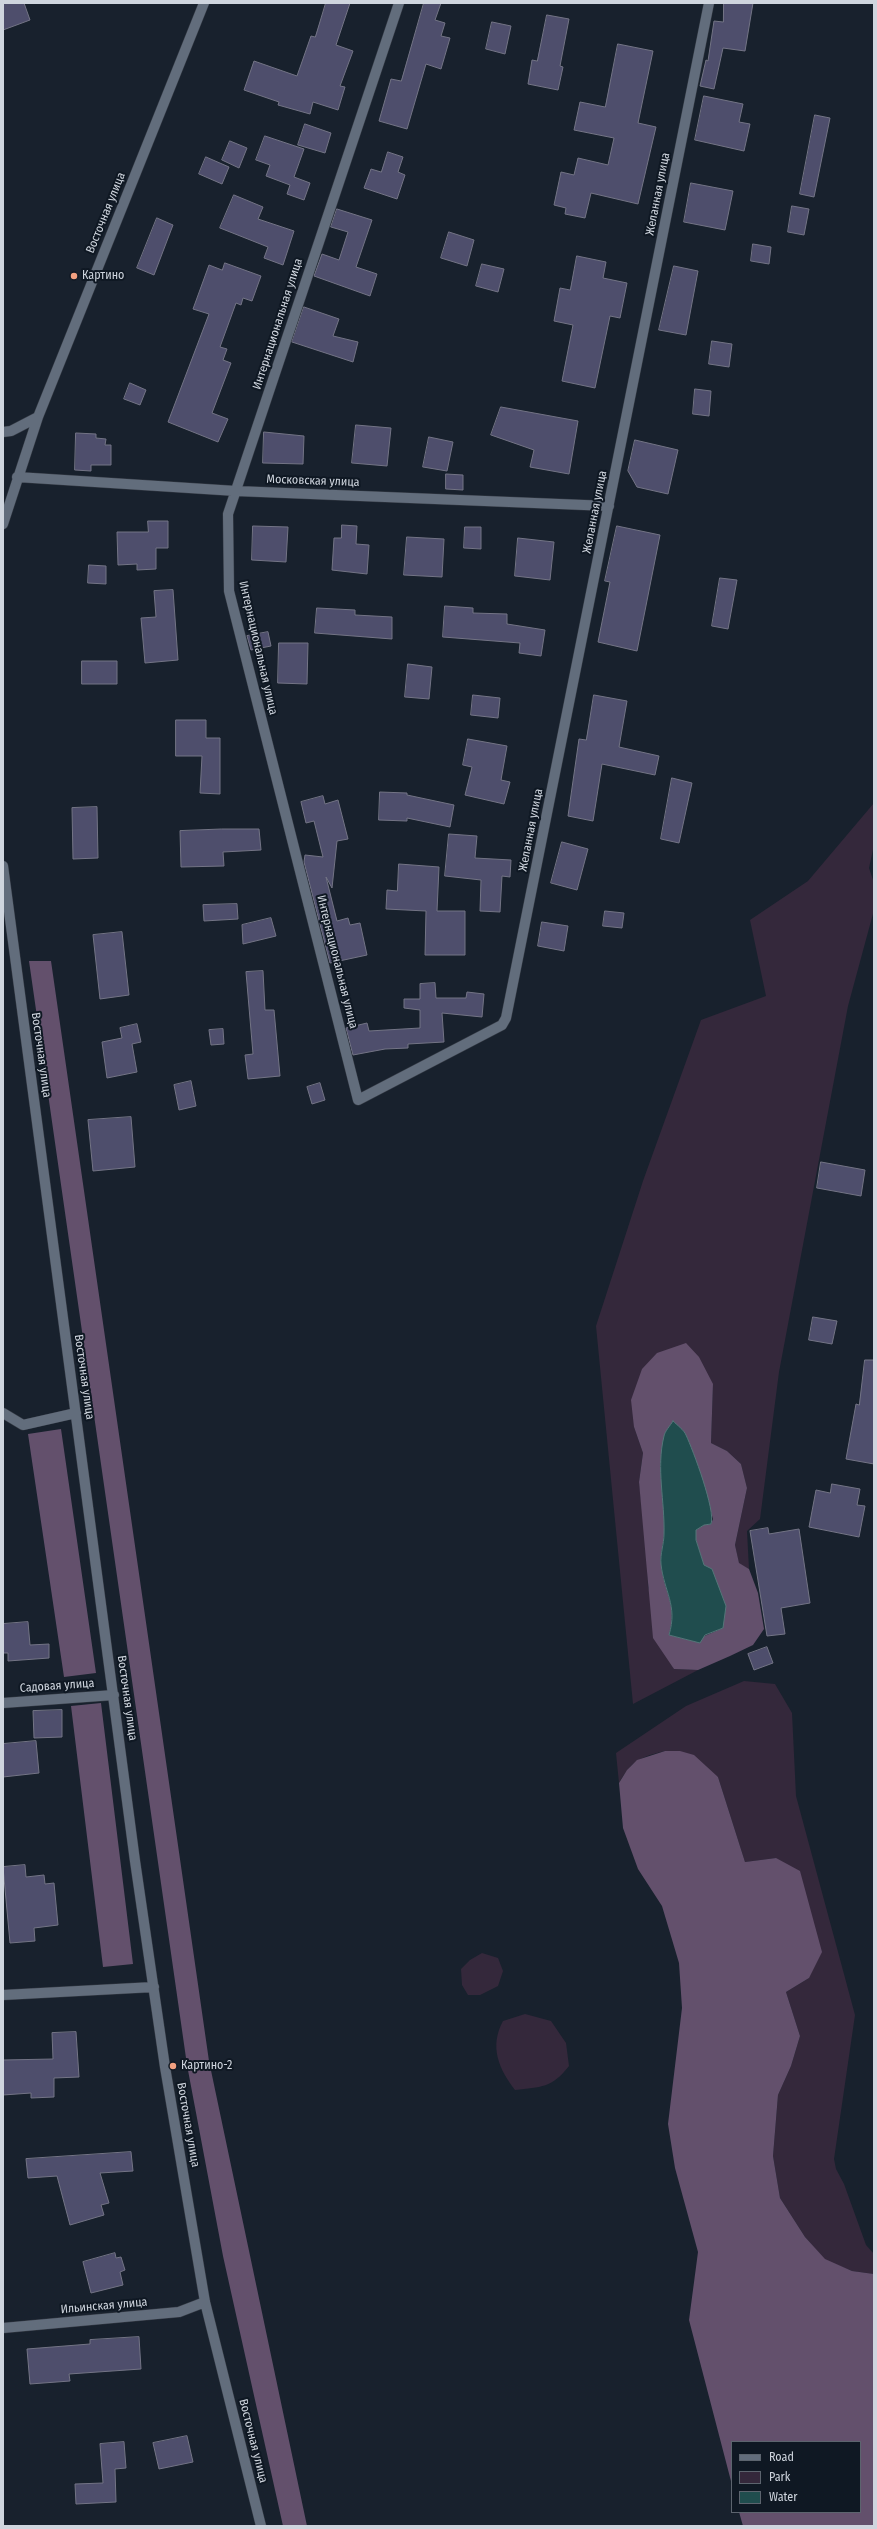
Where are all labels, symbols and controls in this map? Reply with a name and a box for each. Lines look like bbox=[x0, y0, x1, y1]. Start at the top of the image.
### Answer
street label: Желанная улица bbox=[643, 151, 673, 237]
street label: Восточная улица bbox=[83, 170, 129, 256]
street label: Интернациональная улица bbox=[250, 257, 306, 391]
place label: Картино bbox=[82, 269, 124, 283]
marker: Картино bbox=[69, 271, 79, 281]
street label: Желанная улица bbox=[580, 469, 610, 555]
street label: Московская улица bbox=[266, 472, 360, 490]
street label: Интернациональная улица bbox=[236, 580, 280, 716]
street label: Желанная улица bbox=[516, 787, 546, 873]
street label: Интернациональная улица bbox=[313, 894, 361, 1030]
street label: Восточная улица bbox=[28, 1011, 54, 1099]
street label: Восточная улица bbox=[71, 1333, 97, 1421]
street label: Восточная улица bbox=[114, 1654, 140, 1742]
street label: Садовая улица bbox=[19, 1676, 95, 1696]
place label: Картино-2 bbox=[181, 2059, 232, 2073]
marker: Картино-2 bbox=[168, 2061, 178, 2071]
street label: Восточная улица bbox=[173, 2081, 203, 2169]
street label: Ильинская улица bbox=[60, 2295, 148, 2317]
street label: Восточная улица bbox=[236, 2398, 270, 2484]
legend bbox=[731, 2441, 861, 2513]
text: Road bbox=[769, 2450, 794, 2464]
text: Park bbox=[769, 2470, 790, 2484]
text: Water bbox=[769, 2490, 797, 2504]

